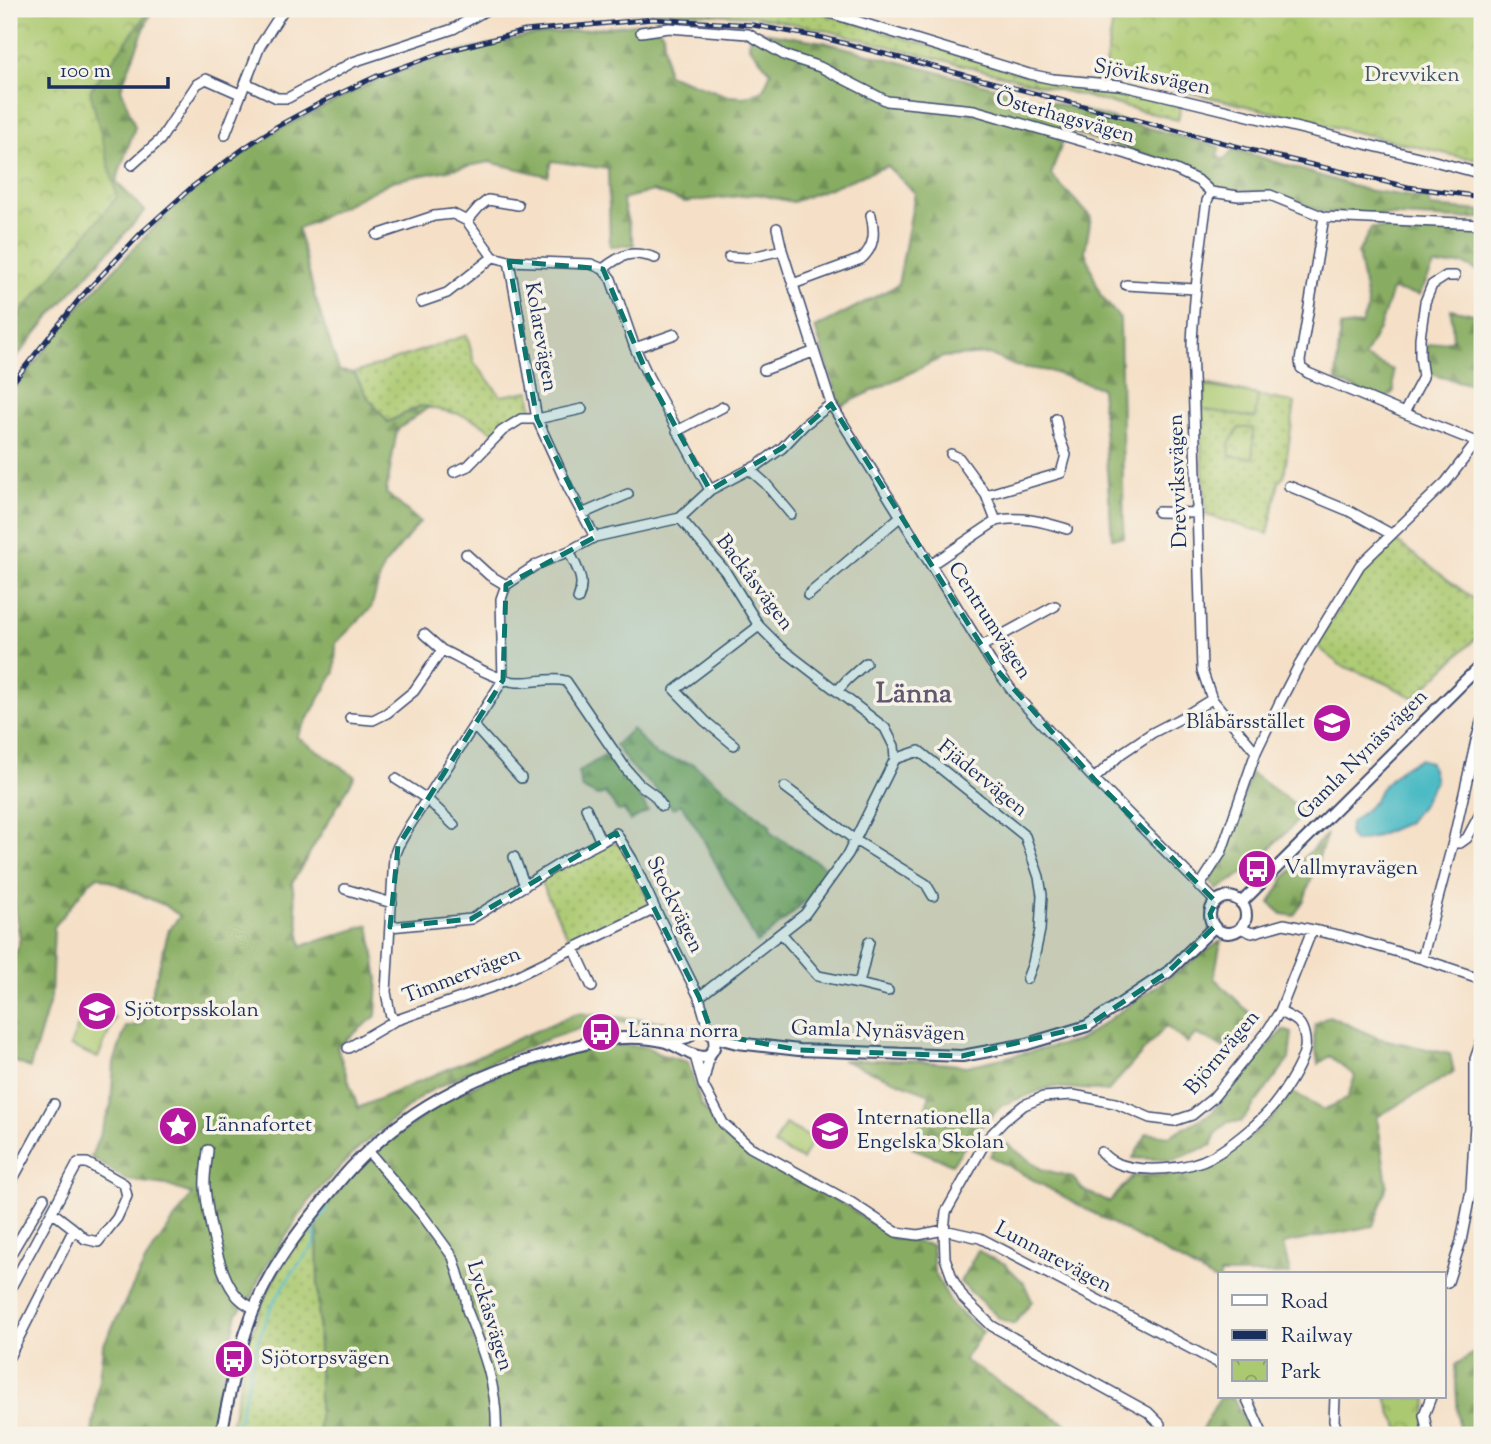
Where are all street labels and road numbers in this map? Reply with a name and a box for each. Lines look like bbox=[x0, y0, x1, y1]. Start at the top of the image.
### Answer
street label: Sjöviksvägen bbox=[1091, 52, 1213, 104]
street label: Österhagsvägen bbox=[992, 84, 1138, 152]
street label: Kolarevägen bbox=[516, 280, 564, 394]
street label: Drevviksvägen bbox=[1162, 413, 1196, 549]
street label: Backåsvägen bbox=[708, 528, 800, 638]
street label: Centrumvägen bbox=[940, 556, 1038, 686]
street label: Gamla Nynäsvägen bbox=[1291, 683, 1435, 827]
street label: Fjädervägen bbox=[930, 733, 1034, 825]
street label: Stockvägen bbox=[638, 852, 710, 958]
street label: Timmervägen bbox=[398, 940, 526, 1012]
street label: Björnvägen bbox=[1178, 1004, 1268, 1102]
street label: Gamla Nynäsvägen bbox=[790, 1014, 966, 1050]
street label: Lunnarevägen bbox=[989, 1214, 1117, 1302]
street label: Lyckåsvägen bbox=[458, 1257, 520, 1375]

